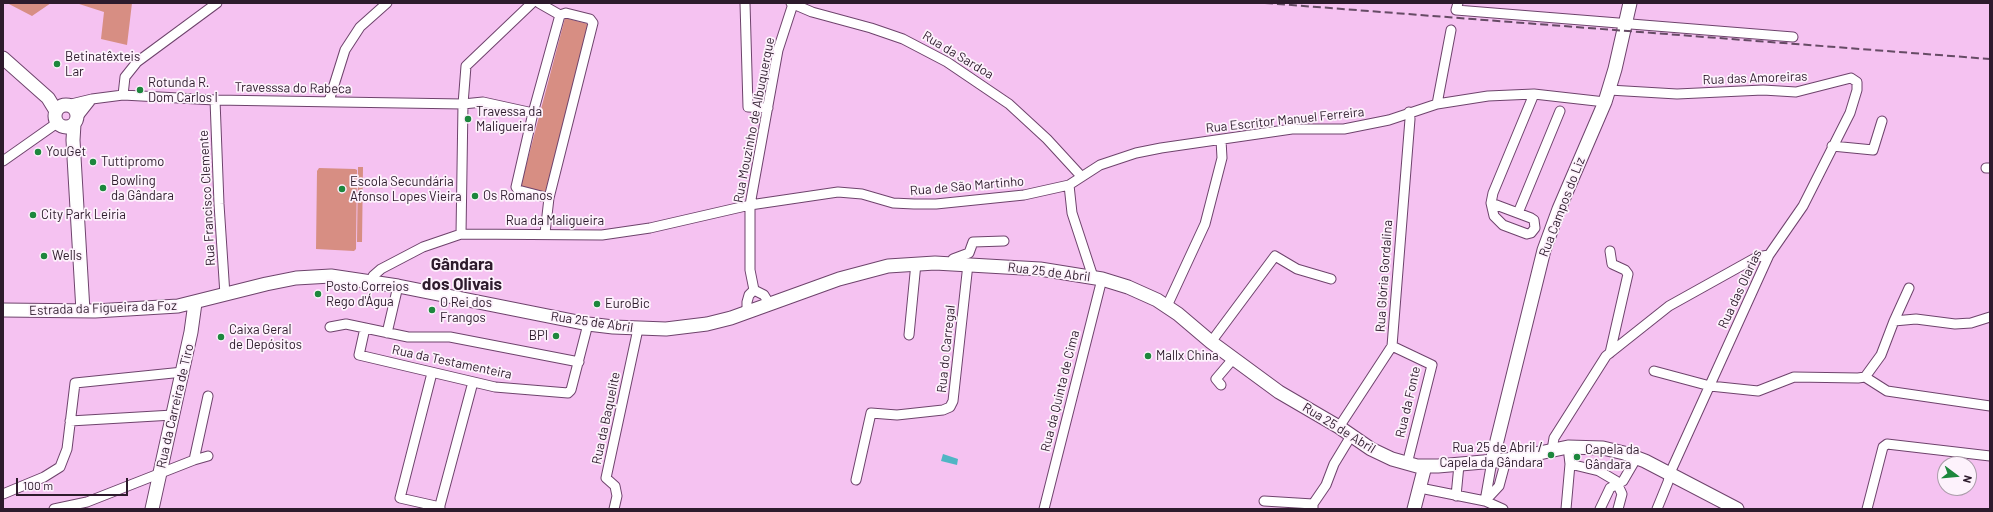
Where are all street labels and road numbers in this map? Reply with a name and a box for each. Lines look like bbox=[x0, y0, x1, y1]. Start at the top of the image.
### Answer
street label: Rua da Sardoa bbox=[920, 28, 996, 82]
street label: Rua Mouzinho de Albuquerque bbox=[730, 36, 778, 204]
street label: Rua das Amoreiras bbox=[1702, 68, 1808, 88]
street label: Travesssa do Rabeca bbox=[234, 79, 352, 97]
street label: Rua Escritor Manuel Ferreira bbox=[1205, 104, 1365, 136]
street label: Rua Francisco Clemente bbox=[196, 130, 218, 266]
street label: Rua Campos do Liz bbox=[1536, 155, 1588, 259]
street label: Rua de São Martinho bbox=[909, 173, 1025, 199]
street label: Rua da Maligueira bbox=[506, 213, 604, 229]
street label: Rua Glória Gordalina bbox=[1372, 219, 1396, 333]
street label: Rua das Olarias bbox=[1715, 247, 1765, 331]
street label: Rua 25 de Abril bbox=[1007, 259, 1091, 285]
street label: Estrada da Figueira da Foz bbox=[29, 298, 177, 318]
street label: Rua do Carregal bbox=[934, 304, 958, 394]
street label: Rua 25 de Abril bbox=[550, 308, 634, 336]
street label: Rua da Quinta de Cima bbox=[1037, 329, 1083, 453]
street label: Rua da Carreira de Tiro bbox=[153, 342, 197, 470]
street label: Rua da Testamenteira bbox=[391, 342, 513, 382]
street label: Rua da Fonte bbox=[1392, 365, 1424, 439]
street label: Rua da Baquelite bbox=[589, 370, 623, 466]
street label: Rua 25 de Abril bbox=[1300, 399, 1378, 457]

